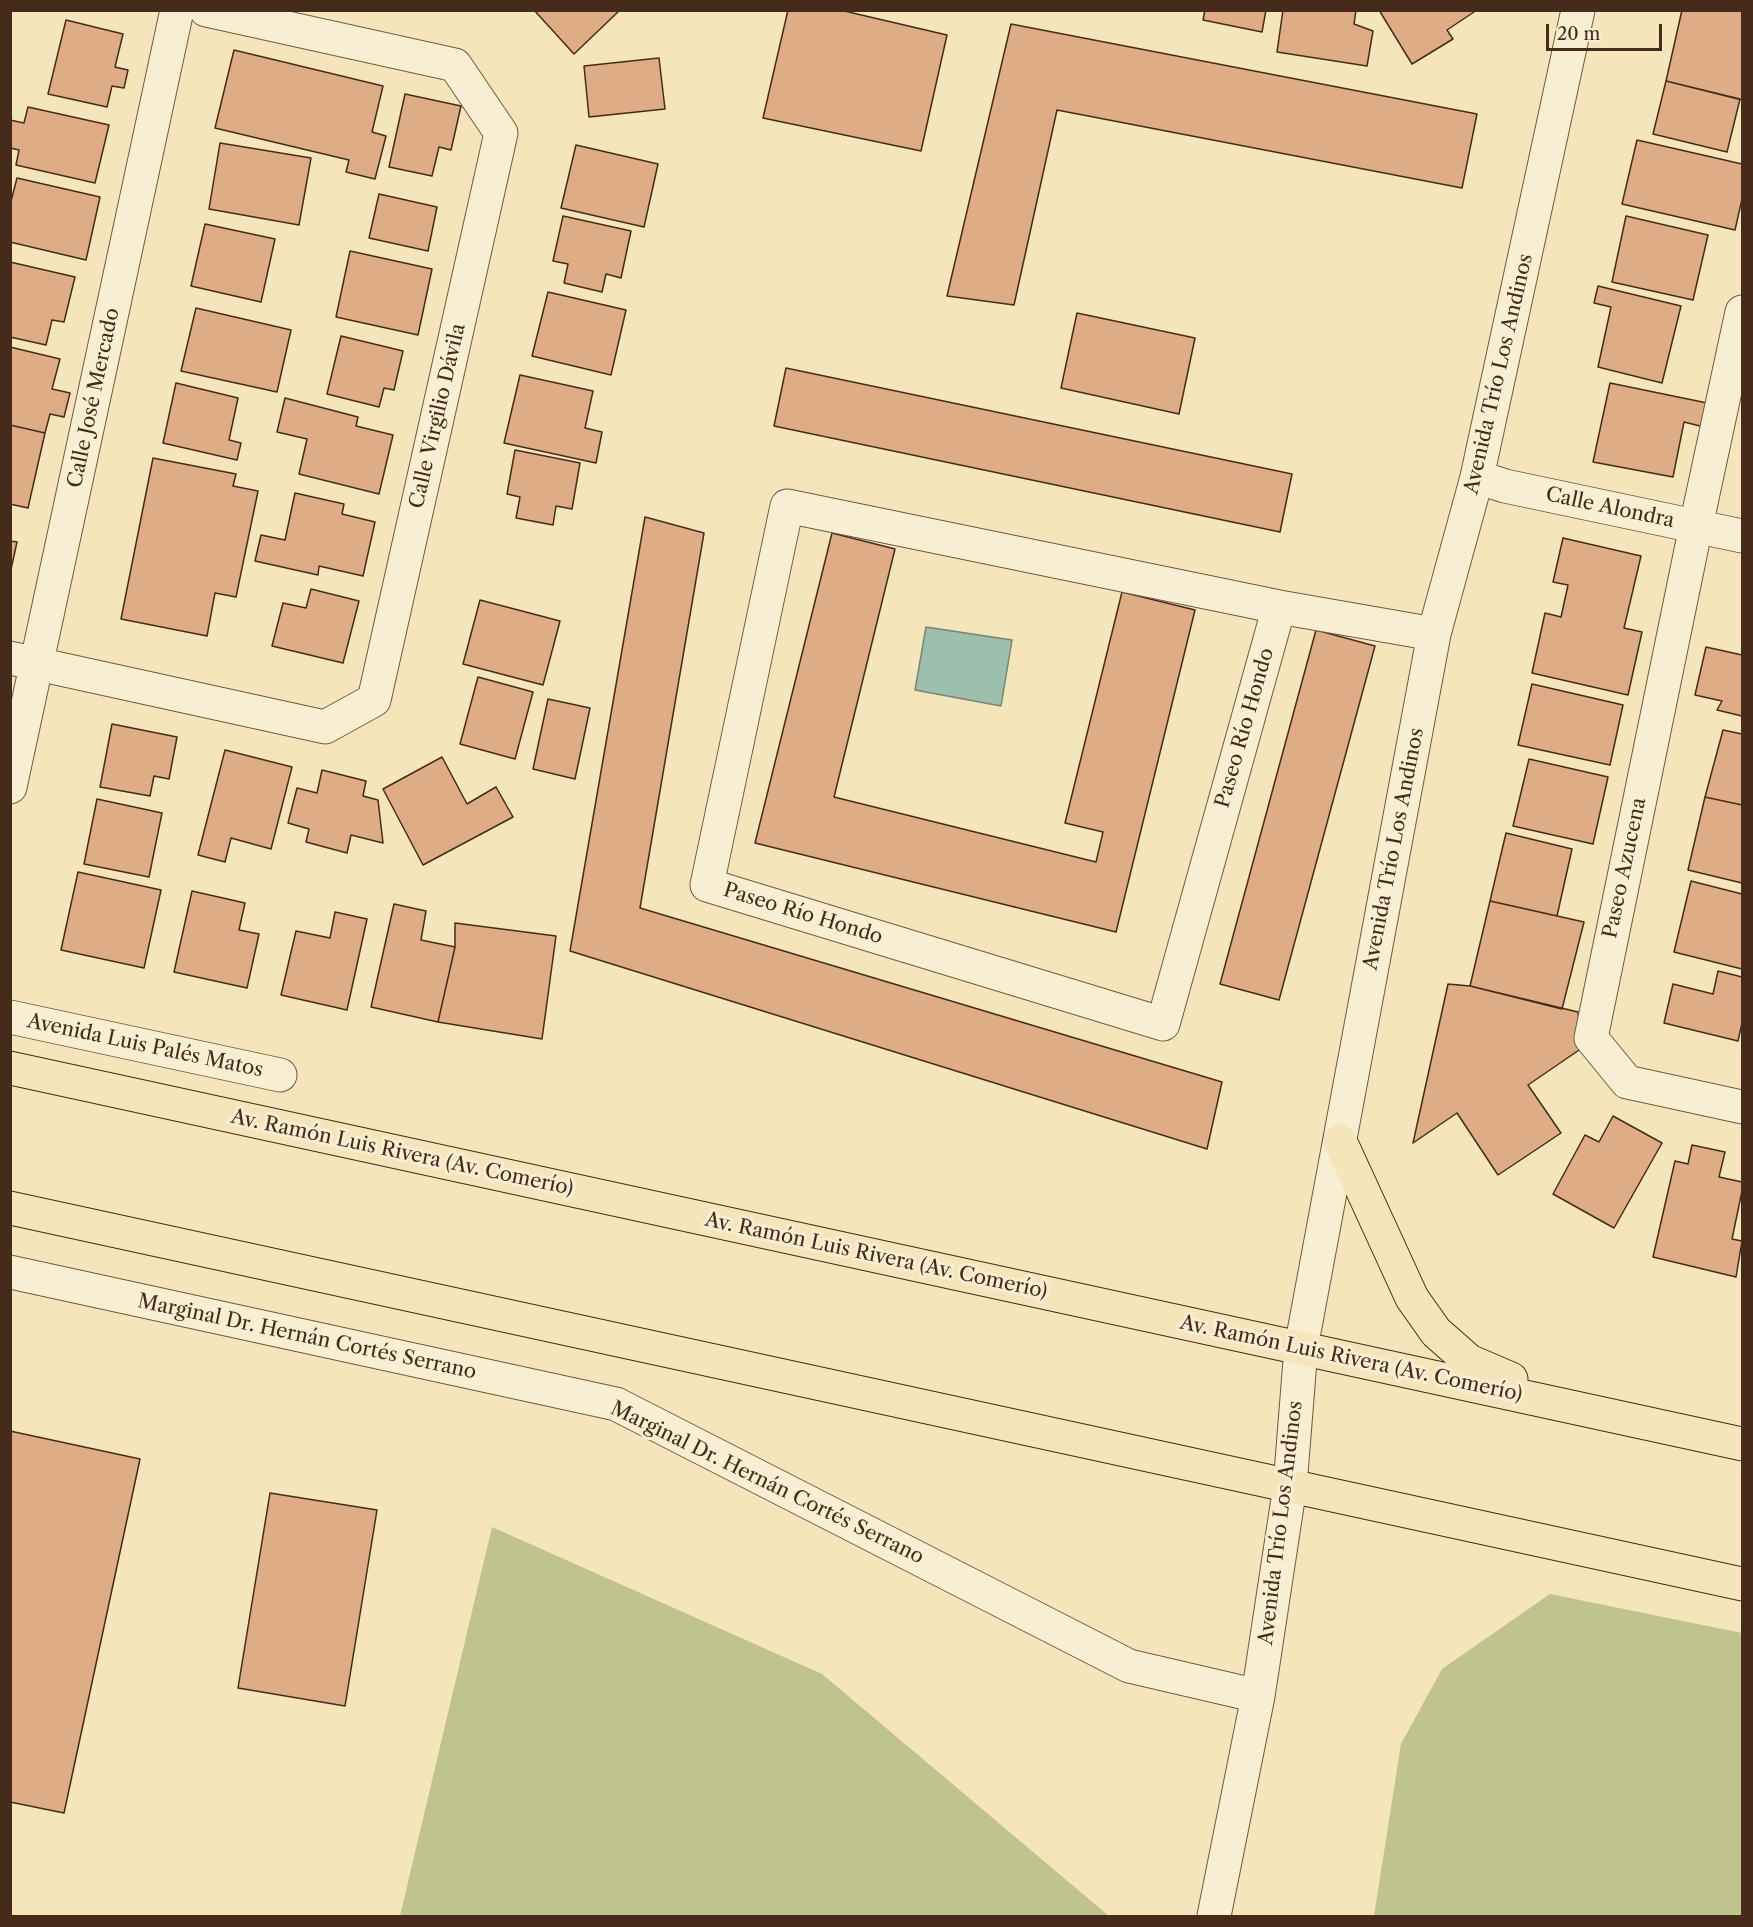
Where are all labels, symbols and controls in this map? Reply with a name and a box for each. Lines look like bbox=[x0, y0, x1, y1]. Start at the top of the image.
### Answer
scale bar bbox=[1549, 12, 1664, 50]
text: 20 m bbox=[1557, 23, 1600, 45]
street label: Avenida Trío Los Andinos bbox=[1460, 251, 1538, 497]
street label: Calle José Mercado bbox=[63, 306, 125, 490]
street label: Calle Virgilio Dávila bbox=[405, 321, 471, 511]
street label: Calle Alondra bbox=[1543, 483, 1677, 533]
street label: Paseo Río Hondo bbox=[1211, 645, 1279, 811]
street label: Avenida Trío Los Andinos bbox=[1359, 726, 1429, 972]
street label: Paseo Azucena bbox=[1598, 795, 1652, 941]
street label: Paseo Río Hondo bbox=[721, 878, 885, 950]
street label: Avenida Luis Palés Matos bbox=[25, 1009, 265, 1083]
street label: Av. Ramón Luis Rivera (Av. Comerío) bbox=[229, 1105, 575, 1201]
street label: Av. Ramón Luis Rivera (Av. Comerío) bbox=[703, 1208, 1049, 1304]
street label: Marginal Dr. Hernán Cortés Serrano bbox=[135, 1289, 479, 1385]
street label: Av. Ramón Luis Rivera (Av. Comerío) bbox=[1178, 1311, 1524, 1407]
street label: Marginal Dr. Hernán Cortés Serrano bbox=[606, 1396, 928, 1570]
street label: Avenida Trío Los Andinos bbox=[1254, 1399, 1308, 1647]

